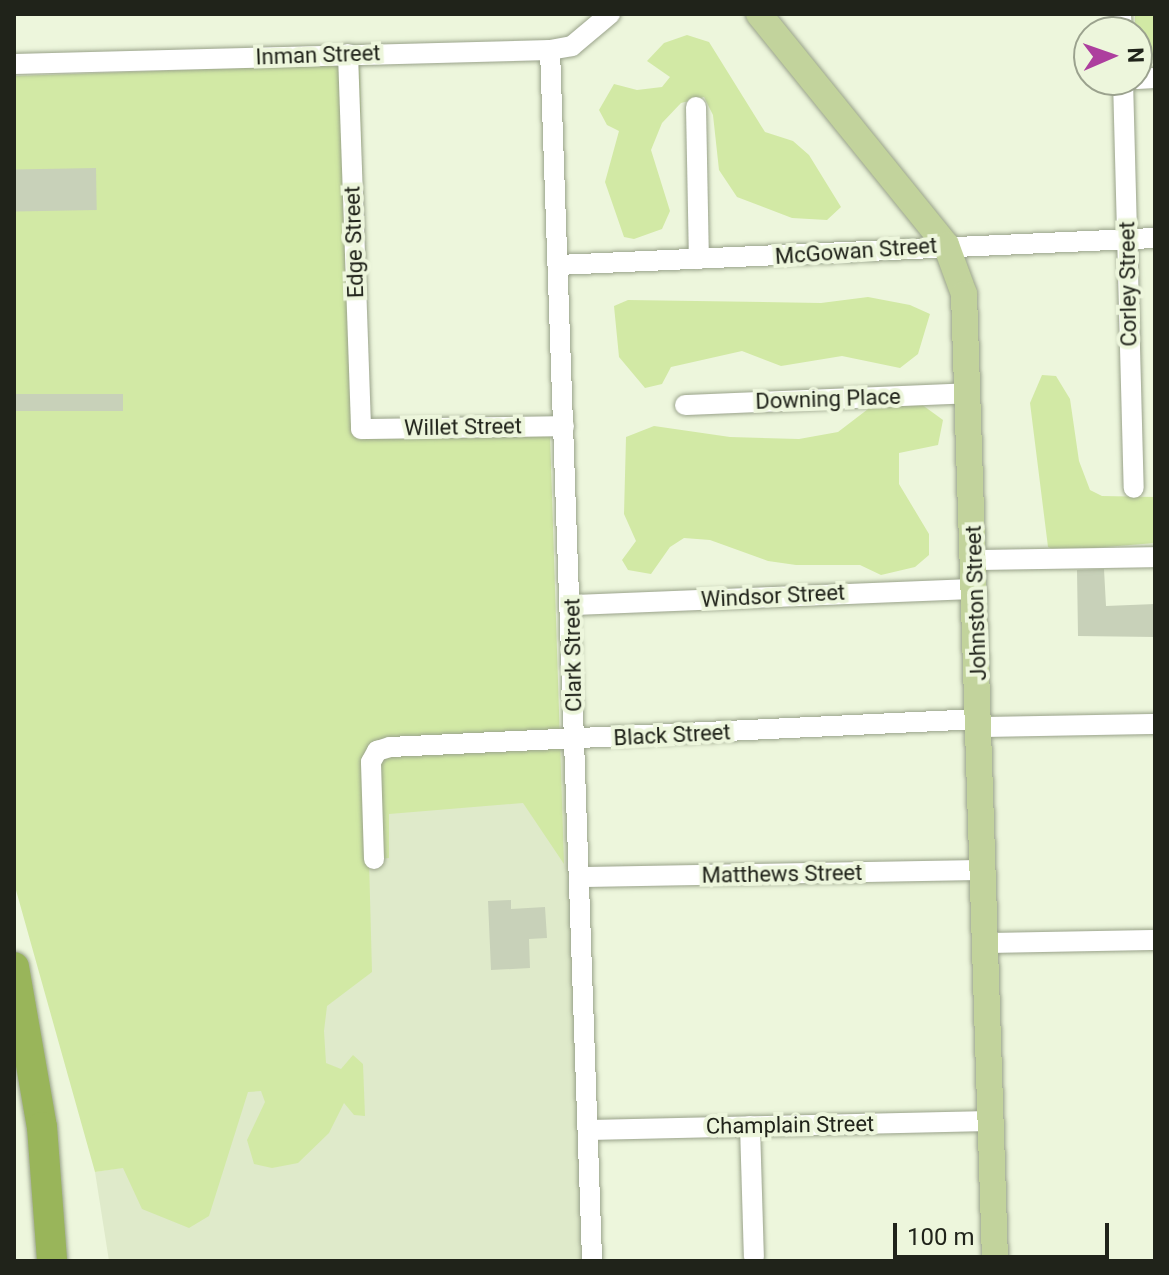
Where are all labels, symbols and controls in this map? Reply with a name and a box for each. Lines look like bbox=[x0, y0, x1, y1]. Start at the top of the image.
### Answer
north arrow bbox=[1073, 16, 1153, 96]
street label: Inman Street bbox=[255, 40, 381, 70]
text: N bbox=[1123, 47, 1148, 63]
street label: Edge Street bbox=[339, 185, 369, 299]
street label: Corley Street bbox=[1114, 221, 1142, 347]
street label: McGowan Street bbox=[774, 232, 938, 270]
street label: Downing Place bbox=[755, 383, 901, 415]
street label: Willet Street bbox=[404, 413, 522, 441]
street label: Johnston Street bbox=[960, 525, 992, 681]
street label: Windsor Street bbox=[700, 579, 846, 613]
street label: Clark Street bbox=[559, 598, 587, 712]
street label: Black Street bbox=[613, 719, 731, 751]
street label: Matthews Street bbox=[701, 859, 863, 889]
street label: Champlain Street bbox=[706, 1110, 874, 1140]
scale bar bbox=[897, 1207, 1113, 1257]
text: 100 m bbox=[907, 1223, 974, 1251]

